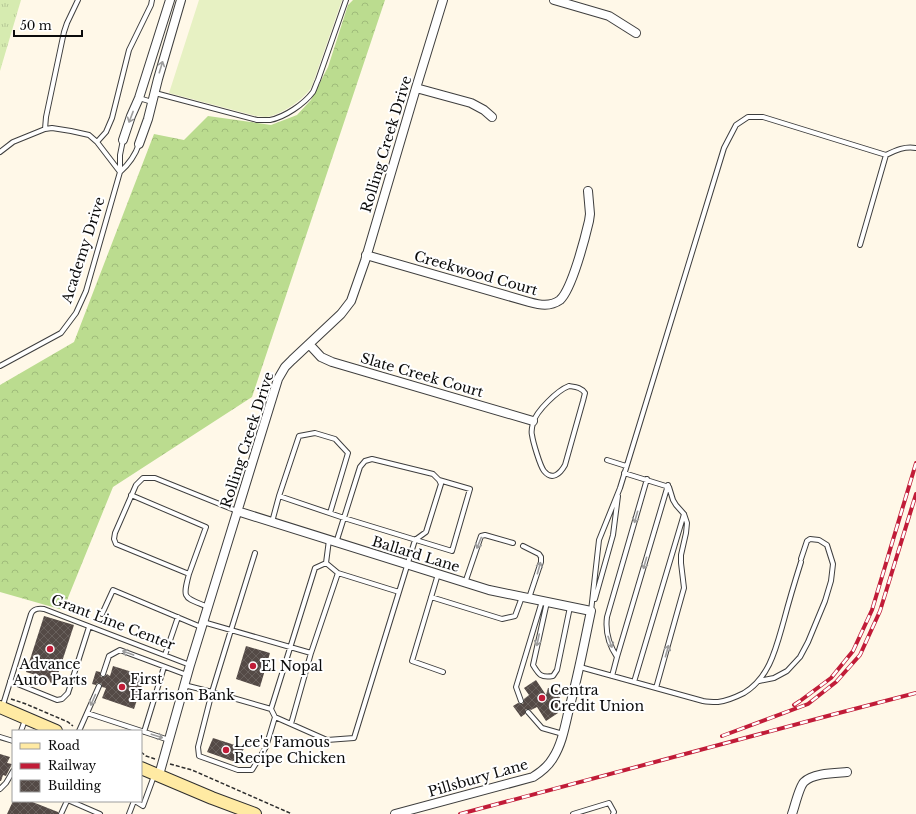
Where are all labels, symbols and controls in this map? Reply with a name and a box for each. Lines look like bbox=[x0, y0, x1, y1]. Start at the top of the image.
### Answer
scale bar bbox=[14, 12, 82, 38]
text: 50 m bbox=[20, 18, 52, 33]
one-way arrow bbox=[158, 60, 165, 73]
street label: Rolling Creek Drive bbox=[357, 73, 415, 215]
one-way arrow bbox=[127, 110, 135, 122]
street label: Academy Drive bbox=[57, 195, 109, 306]
street label: Creekwood Court bbox=[412, 247, 541, 299]
street label: Slate Creek Court bbox=[359, 349, 486, 401]
street label: Rolling Creek Drive bbox=[216, 370, 278, 510]
one-way arrow bbox=[632, 510, 639, 523]
street label: Ballard Lane bbox=[370, 532, 462, 576]
one-way arrow bbox=[475, 536, 482, 548]
one-way arrow bbox=[641, 556, 648, 569]
one-way arrow bbox=[536, 561, 543, 574]
street label: Grant Line Center bbox=[49, 590, 178, 654]
one-way arrow bbox=[534, 633, 542, 646]
one-way arrow bbox=[607, 636, 614, 649]
marker: Advance Auto Parts bbox=[45, 644, 55, 654]
one-way arrow bbox=[664, 645, 671, 658]
one-way arrow bbox=[122, 649, 134, 657]
place label: Advance Auto Parts bbox=[12, 655, 87, 689]
place label: El Nopal bbox=[261, 657, 323, 675]
marker: El Nopal bbox=[248, 661, 258, 671]
place label: First Harrison Bank bbox=[130, 670, 235, 704]
place label: Centra Credit Union bbox=[550, 681, 644, 715]
marker: First Harrison Bank bbox=[117, 682, 127, 692]
one-way arrow bbox=[89, 693, 96, 705]
marker: Centra Credit Union bbox=[537, 693, 547, 703]
legend bbox=[12, 730, 142, 802]
one-way arrow bbox=[150, 732, 162, 740]
place label: Lee's Famous Recipe Chicken bbox=[234, 733, 346, 767]
text: Road bbox=[48, 738, 80, 753]
marker: Lee's Famous Recipe Chicken bbox=[221, 745, 231, 755]
street label: Pillsbury Lane bbox=[426, 755, 530, 801]
text: Railway bbox=[48, 758, 97, 773]
text: Building bbox=[48, 778, 102, 793]

